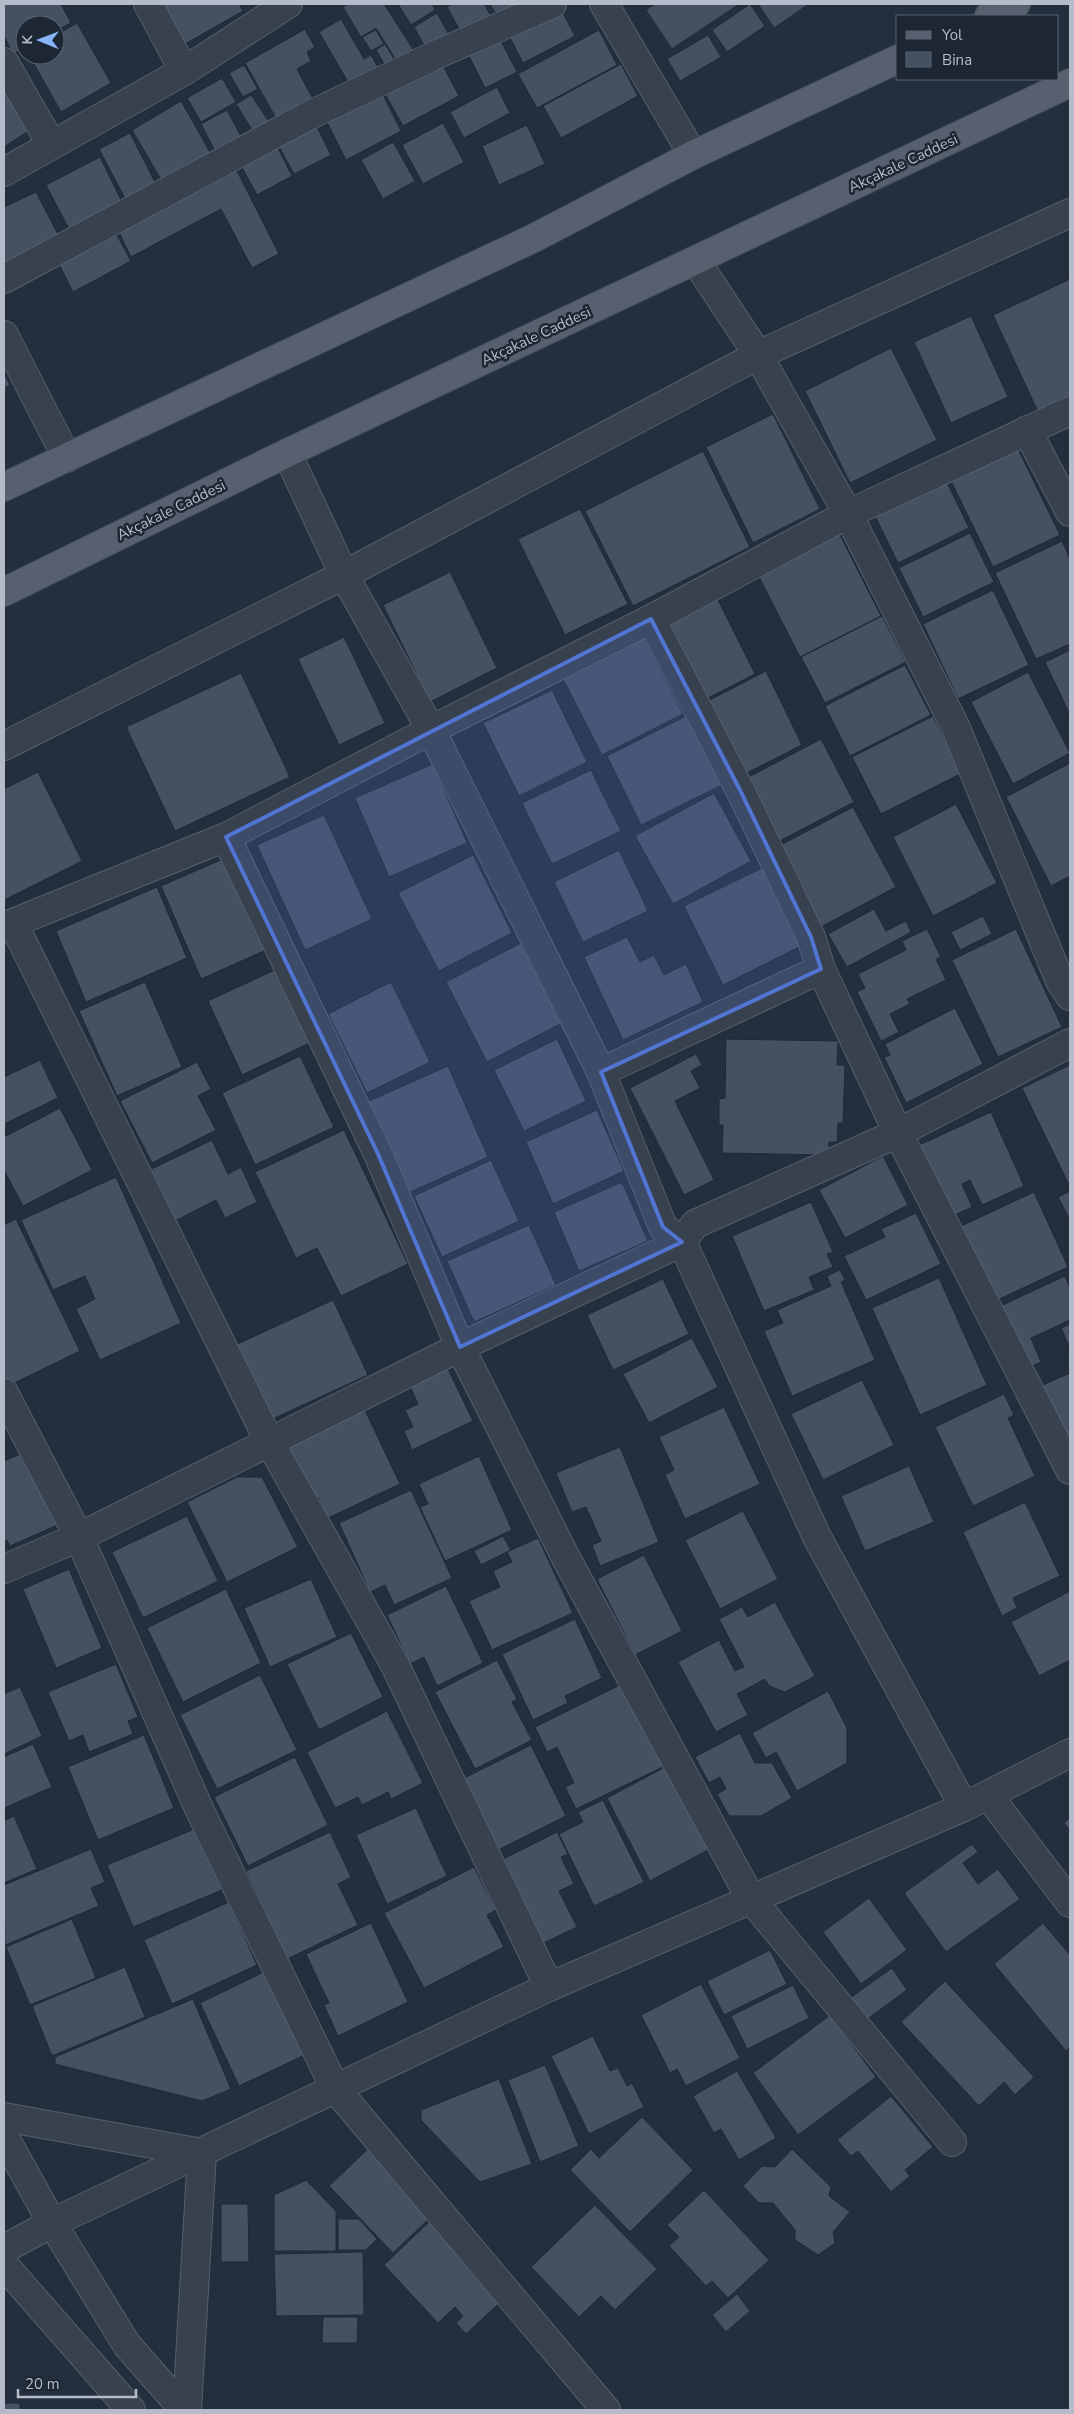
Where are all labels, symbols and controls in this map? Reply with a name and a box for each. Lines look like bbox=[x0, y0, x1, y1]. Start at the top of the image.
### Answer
north arrow bbox=[15, 15, 65, 65]
legend bbox=[896, 15, 1059, 80]
text: Yol bbox=[941, 25, 963, 45]
text: K bbox=[18, 34, 37, 45]
text: Bina bbox=[942, 50, 972, 70]
street label: Akçakale Caddesi bbox=[845, 129, 961, 197]
street label: Akçakale Caddesi bbox=[478, 302, 594, 370]
street label: Akçakale Caddesi bbox=[113, 475, 229, 545]
scale bar bbox=[18, 2366, 135, 2398]
text: 20 m bbox=[25, 2374, 60, 2394]

